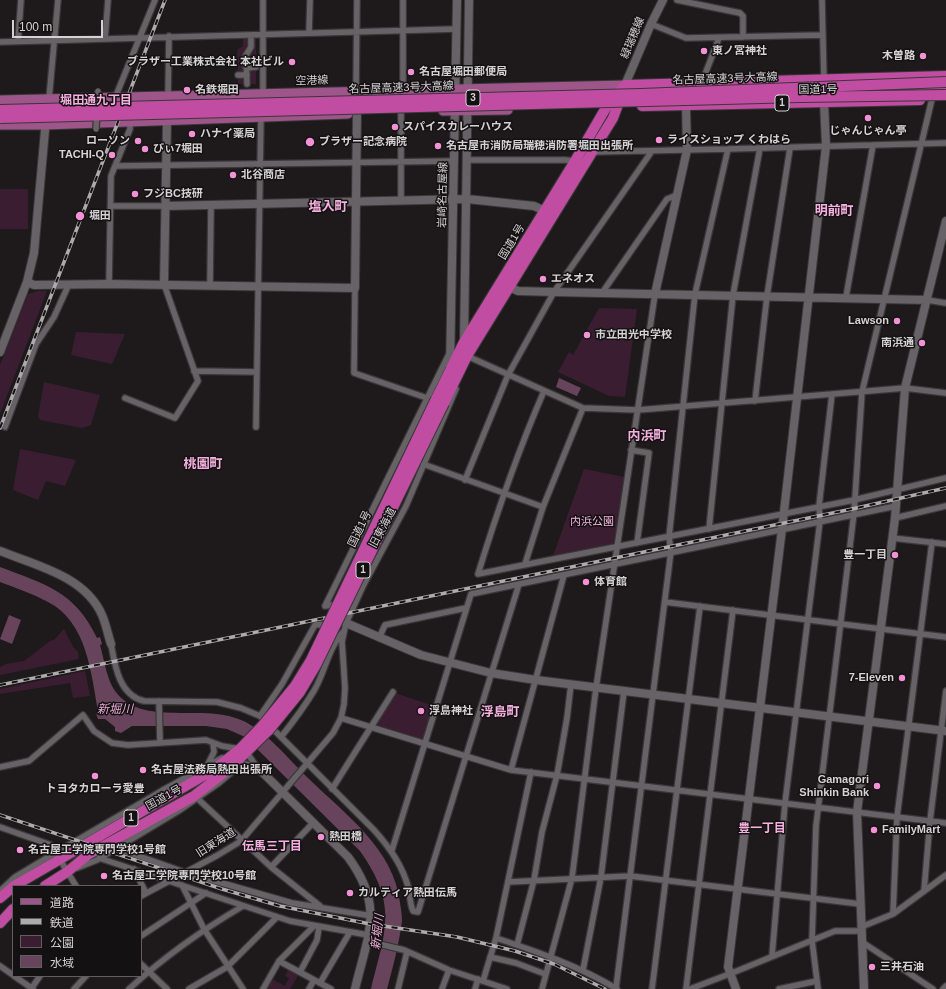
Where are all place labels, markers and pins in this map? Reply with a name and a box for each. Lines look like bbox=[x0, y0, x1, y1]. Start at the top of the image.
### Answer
place label: 東ノ宮神社 bbox=[712, 44, 767, 58]
marker: 東ノ宮神社 bbox=[699, 46, 709, 56]
place label: 木曽路 bbox=[882, 49, 915, 63]
marker: 木曽路 bbox=[918, 51, 928, 61]
place label: ブラザー工業株式会社 本社ビル bbox=[127, 55, 284, 69]
marker: ブラザー工業株式会社 本社ビル bbox=[287, 57, 297, 67]
place label: 名古屋堀田郵便局 bbox=[419, 65, 507, 79]
marker: 名古屋堀田郵便局 bbox=[406, 67, 416, 77]
place label: 名鉄堀田 bbox=[195, 83, 239, 97]
marker: 名鉄堀田 bbox=[182, 85, 192, 95]
marker: じゃんじゃん亭 bbox=[863, 113, 873, 123]
place label: スパイスカレーハウス bbox=[403, 120, 513, 134]
marker: スパイスカレーハウス bbox=[390, 122, 400, 132]
place label: じゃんじゃん亭 bbox=[830, 124, 906, 138]
place label: ハナイ薬局 bbox=[200, 127, 255, 141]
marker: ハナイ薬局 bbox=[187, 129, 197, 139]
place label: ライスショップ くわはら bbox=[667, 133, 791, 147]
place label: ローソン bbox=[86, 134, 130, 148]
place label: ブラザー記念病院 bbox=[319, 135, 407, 149]
marker: ライスショップ くわはら bbox=[654, 135, 664, 145]
marker: ローソン bbox=[133, 136, 143, 146]
marker: ブラザー記念病院 bbox=[304, 136, 316, 148]
place label: 名古屋市消防局瑞穂消防署堀田出張所 bbox=[446, 139, 633, 153]
marker: 名古屋市消防局瑞穂消防署堀田出張所 bbox=[433, 141, 443, 151]
place label: びぃ7堀田 bbox=[153, 142, 203, 156]
marker: びぃ7堀田 bbox=[140, 144, 150, 154]
place label: TACHI-Q bbox=[59, 148, 104, 162]
marker: TACHI-Q bbox=[107, 150, 117, 160]
place label: 北谷商店 bbox=[241, 168, 285, 182]
marker: 北谷商店 bbox=[228, 170, 238, 180]
place label: フジBC技研 bbox=[143, 187, 203, 201]
marker: フジBC技研 bbox=[130, 189, 140, 199]
place label: 堀田 bbox=[89, 209, 111, 223]
marker: 堀田 bbox=[74, 210, 86, 222]
place label: エネオス bbox=[551, 272, 595, 286]
marker: エネオス bbox=[538, 274, 548, 284]
place label: Lawson bbox=[848, 314, 889, 328]
marker: Lawson bbox=[892, 316, 902, 326]
place label: 市立田光中学校 bbox=[595, 328, 672, 342]
marker: 市立田光中学校 bbox=[582, 330, 592, 340]
place label: 南浜通 bbox=[881, 336, 914, 350]
marker: 南浜通 bbox=[917, 338, 927, 348]
place label: 豊一丁目 bbox=[843, 548, 887, 562]
marker: 豊一丁目 bbox=[890, 550, 900, 560]
place label: 体育館 bbox=[594, 575, 627, 589]
marker: 体育館 bbox=[581, 577, 591, 587]
place label: 7-Eleven bbox=[849, 671, 894, 685]
marker: 7-Eleven bbox=[897, 673, 907, 683]
place label: 浮島神社 bbox=[429, 704, 473, 718]
marker: 浮島神社 bbox=[416, 706, 426, 716]
place label: 名古屋法務局熱田出張所 bbox=[151, 763, 272, 777]
marker: 名古屋法務局熱田出張所 bbox=[138, 765, 148, 775]
marker: トヨタカローラ愛豊 bbox=[90, 771, 100, 781]
place label: Gamagori Shinkin Bank bbox=[799, 773, 869, 799]
marker: Gamagori Shinkin Bank bbox=[872, 781, 882, 791]
place label: トヨタカローラ愛豊 bbox=[46, 782, 144, 796]
place label: FamilyMart bbox=[882, 823, 940, 837]
marker: FamilyMart bbox=[869, 825, 879, 835]
place label: 熱田橋 bbox=[329, 830, 362, 844]
marker: 熱田橋 bbox=[316, 832, 326, 842]
place label: 名古屋工学院専門学校1号館 bbox=[28, 843, 166, 857]
marker: 名古屋工学院専門学校1号館 bbox=[15, 845, 25, 855]
place label: 名古屋工学院専門学校10号館 bbox=[112, 869, 256, 883]
marker: 名古屋工学院専門学校10号館 bbox=[99, 871, 109, 881]
place label: カルティア熱田伝馬 bbox=[358, 886, 457, 900]
marker: カルティア熱田伝馬 bbox=[345, 888, 355, 898]
place label: 三井石油 bbox=[880, 960, 924, 974]
marker: 三井石油 bbox=[867, 962, 877, 972]

